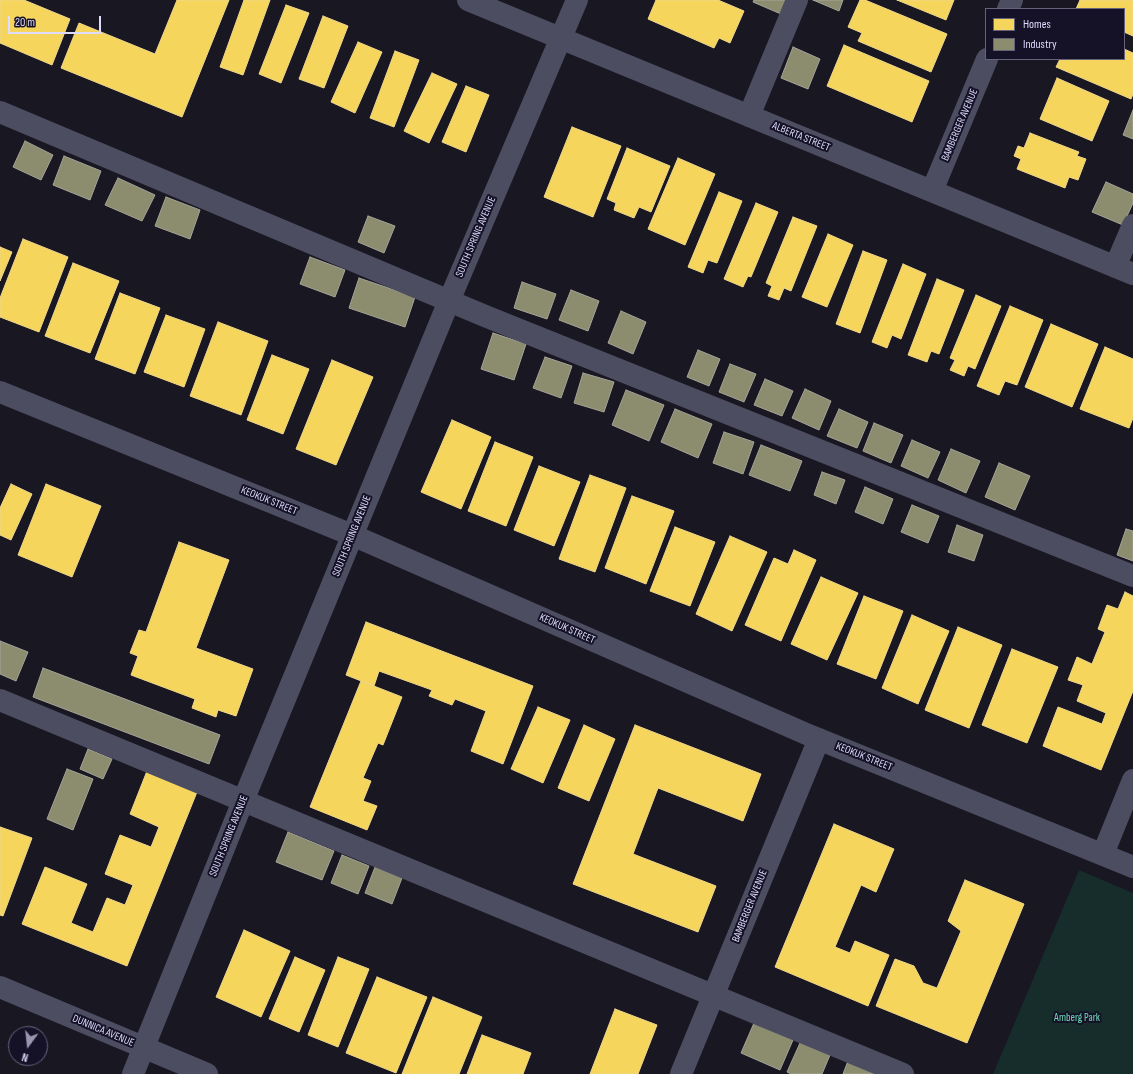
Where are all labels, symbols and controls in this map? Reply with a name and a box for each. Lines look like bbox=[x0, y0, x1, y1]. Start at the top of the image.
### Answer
scale bar bbox=[10, 8, 103, 34]
legend bbox=[985, 8, 1125, 60]
text: 20 m bbox=[15, 15, 35, 30]
text: Homes bbox=[1023, 17, 1051, 32]
text: Industry bbox=[1023, 37, 1057, 52]
street label: BAMBERGER AVENUE bbox=[939, 87, 981, 163]
street label: ALBERTA STREET bbox=[770, 119, 832, 155]
street label: SOUTH SPRING AVENUE bbox=[453, 195, 499, 279]
street label: KEOKUK STREET bbox=[239, 484, 299, 518]
street label: SOUTH SPRING AVENUE bbox=[330, 494, 374, 578]
street label: KEOKUK STREET bbox=[537, 611, 597, 647]
street label: KEOKUK STREET bbox=[834, 740, 894, 774]
street label: SOUTH SPRING AVENUE bbox=[207, 794, 251, 878]
street label: BAMBERGER AVENUE bbox=[729, 868, 771, 944]
park label: Amberg Park bbox=[1054, 1011, 1100, 1025]
street label: DUNNICA AVENUE bbox=[70, 1012, 136, 1050]
north arrow bbox=[8, 1026, 48, 1066]
text: N bbox=[21, 1050, 30, 1064]

